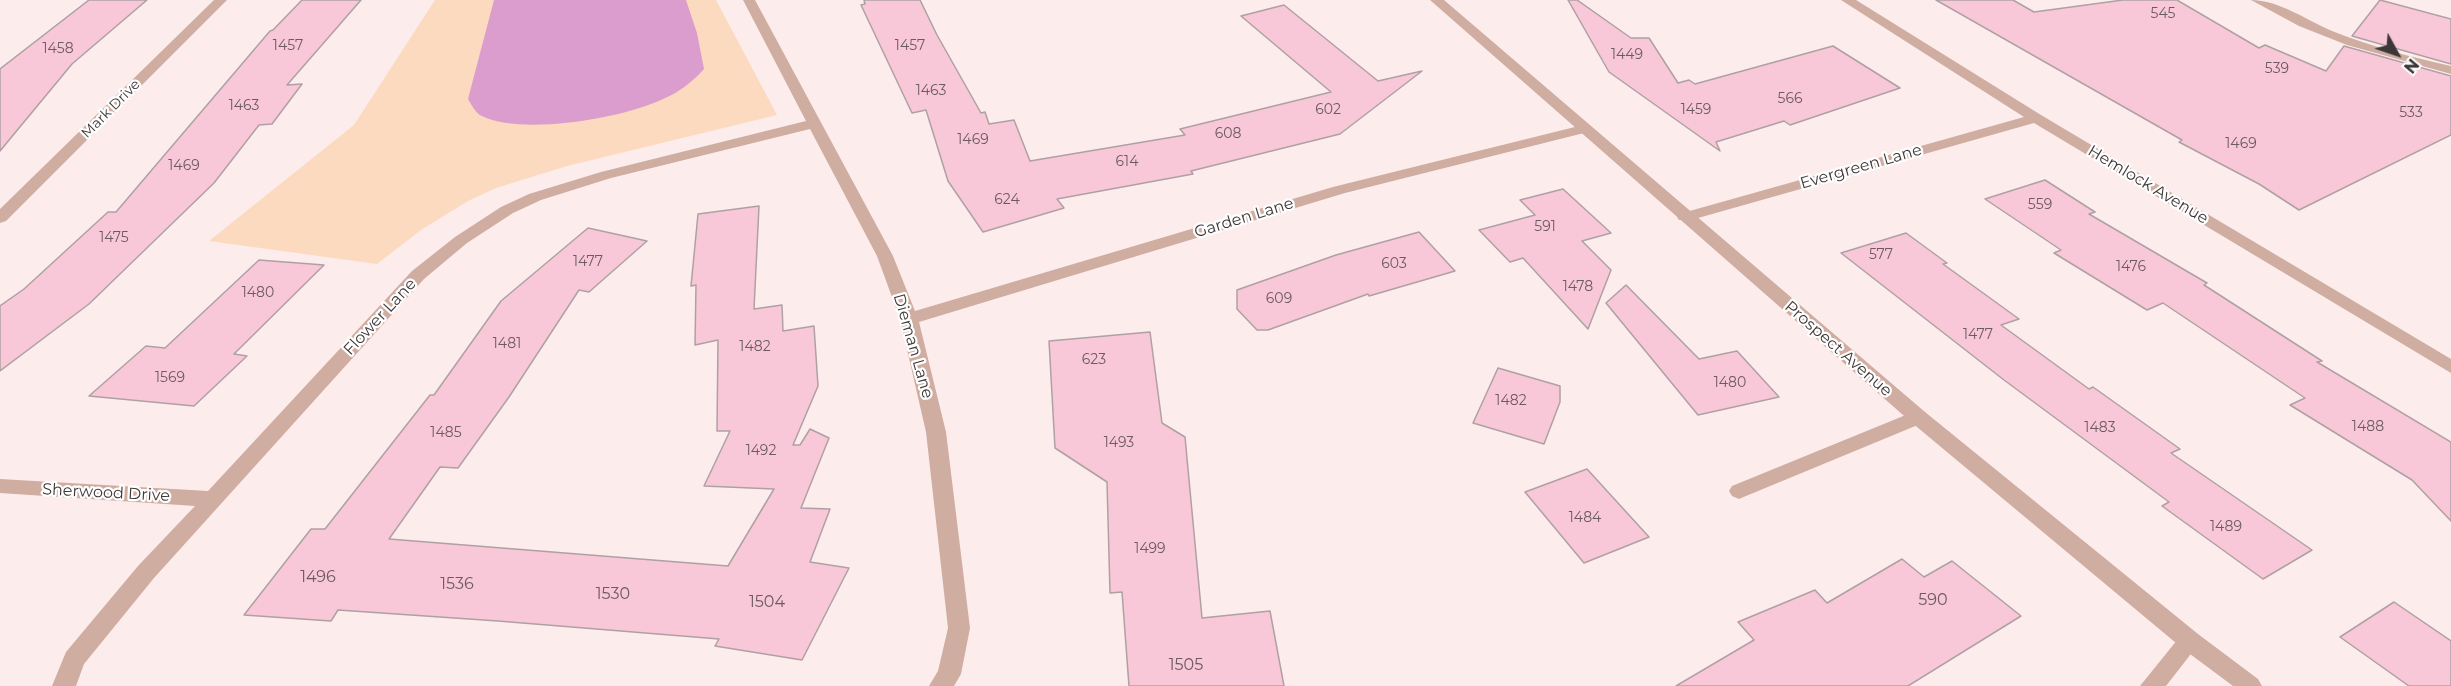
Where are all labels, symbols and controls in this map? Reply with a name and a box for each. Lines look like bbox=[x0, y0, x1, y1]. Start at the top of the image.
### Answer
house number: 545 bbox=[2150, 6, 2176, 22]
north arrow bbox=[2367, 24, 2427, 84]
house number: 1457 bbox=[273, 38, 303, 54]
house number: 1457 bbox=[895, 38, 925, 54]
house number: 1458 bbox=[42, 41, 74, 57]
house number: 1449 bbox=[1611, 47, 1643, 63]
text: N bbox=[2400, 55, 2423, 77]
house number: 539 bbox=[2265, 61, 2289, 77]
street label: Mark Drive bbox=[78, 76, 144, 142]
house number: 1463 bbox=[916, 83, 946, 99]
house number: 566 bbox=[1778, 91, 1802, 107]
house number: 1463 bbox=[229, 98, 259, 114]
house number: 602 bbox=[1315, 102, 1341, 118]
house number: 1459 bbox=[1681, 102, 1711, 118]
house number: 533 bbox=[2399, 105, 2423, 121]
house number: 608 bbox=[1215, 126, 1241, 142]
house number: 1469 bbox=[957, 132, 989, 148]
house number: 1469 bbox=[2225, 136, 2257, 152]
street label: Evergreen Lane bbox=[1798, 140, 1924, 194]
street label: Hemlock Avenue bbox=[2084, 141, 2212, 229]
house number: 614 bbox=[1116, 154, 1138, 170]
house number: 1469 bbox=[168, 158, 200, 174]
house number: 624 bbox=[994, 192, 1020, 208]
street label: Garden Lane bbox=[1192, 194, 1296, 242]
house number: 559 bbox=[2028, 197, 2052, 213]
house number: 591 bbox=[1534, 219, 1556, 235]
house number: 1475 bbox=[99, 230, 129, 246]
house number: 577 bbox=[1869, 247, 1893, 263]
house number: 1477 bbox=[573, 254, 603, 270]
house number: 603 bbox=[1381, 256, 1407, 272]
house number: 1476 bbox=[2116, 259, 2146, 275]
street label: Flower Lane bbox=[340, 275, 420, 359]
house number: 1478 bbox=[1563, 279, 1593, 295]
house number: 1480 bbox=[242, 285, 274, 301]
street label: Dieman Lane bbox=[889, 291, 937, 401]
house number: 609 bbox=[1266, 291, 1292, 307]
street label: Prospect Avenue bbox=[1780, 297, 1896, 401]
house number: 1477 bbox=[1963, 327, 1993, 343]
house number: 1481 bbox=[493, 336, 521, 352]
house number: 1482 bbox=[739, 339, 771, 355]
house number: 623 bbox=[1082, 352, 1106, 368]
house number: 1569 bbox=[155, 370, 185, 386]
house number: 1480 bbox=[1714, 375, 1746, 391]
house number: 1482 bbox=[1495, 393, 1527, 409]
house number: 1488 bbox=[2352, 419, 2384, 435]
house number: 1483 bbox=[2084, 420, 2116, 436]
house number: 1485 bbox=[430, 425, 462, 441]
house number: 1493 bbox=[1104, 435, 1134, 451]
house number: 1492 bbox=[746, 443, 776, 459]
street label: Sherwood Drive bbox=[42, 480, 170, 506]
house number: 1484 bbox=[1569, 510, 1601, 526]
house number: 1489 bbox=[2210, 519, 2242, 535]
house number: 1499 bbox=[1134, 541, 1166, 557]
house number: 1496 bbox=[300, 567, 336, 587]
house number: 1536 bbox=[440, 574, 474, 594]
house number: 1530 bbox=[596, 584, 630, 604]
house number: 590 bbox=[1918, 590, 1948, 610]
house number: 1504 bbox=[749, 592, 785, 612]
house number: 1505 bbox=[1169, 655, 1203, 675]

